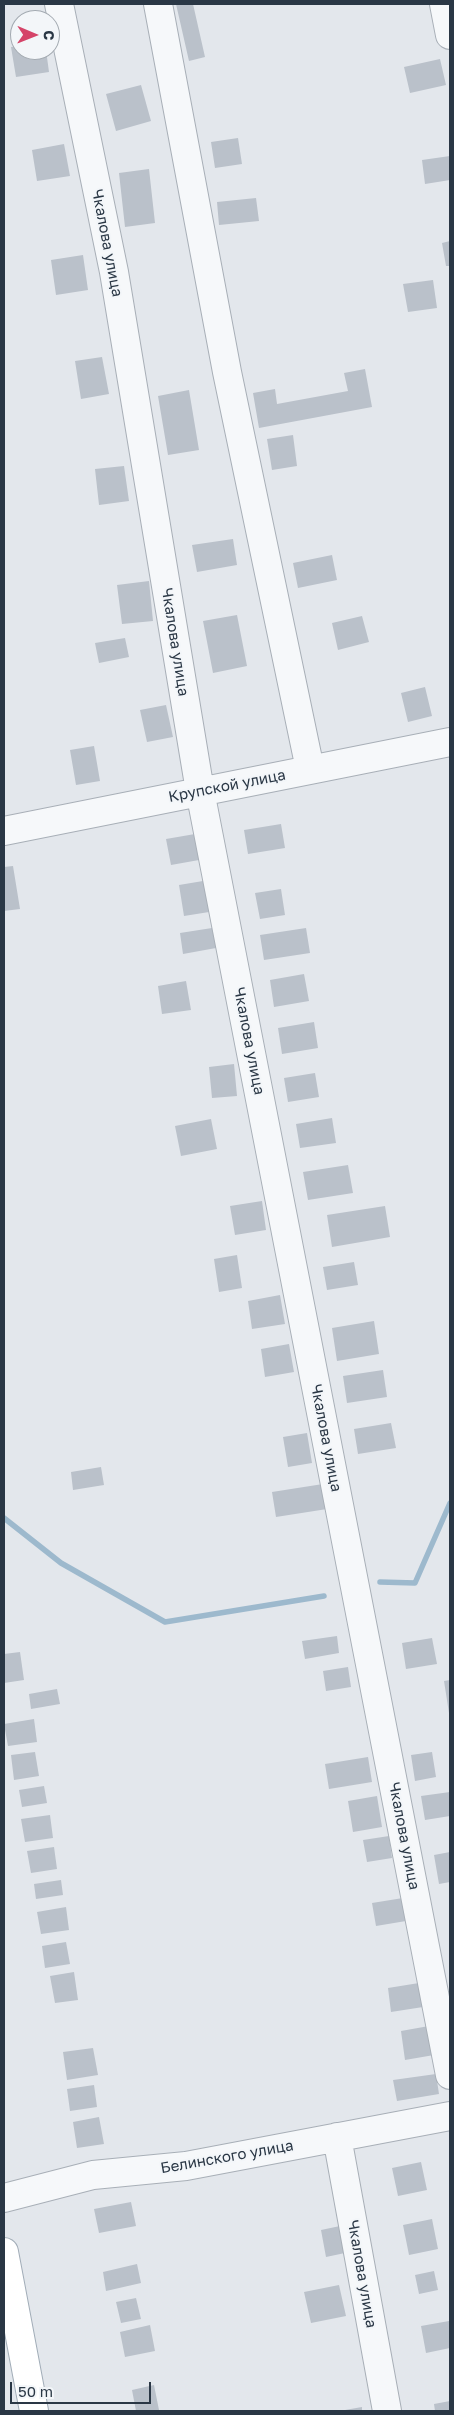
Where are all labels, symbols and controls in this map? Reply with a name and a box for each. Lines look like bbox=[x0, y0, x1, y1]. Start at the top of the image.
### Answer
north arrow bbox=[10, 10, 60, 60]
text: С bbox=[41, 30, 58, 40]
street label: Чкалова улица bbox=[88, 188, 126, 298]
street label: Чкалова улица bbox=[158, 587, 192, 697]
street label: Крупской улица bbox=[167, 766, 287, 806]
street label: Чкалова улица bbox=[230, 986, 268, 1096]
street label: Чкалова улица bbox=[307, 1383, 345, 1493]
street label: Чкалова улица bbox=[385, 1781, 423, 1891]
street label: Белинского улица bbox=[159, 2136, 295, 2178]
street label: Чкалова улица bbox=[344, 2219, 380, 2329]
scale bar bbox=[12, 2372, 154, 2404]
text: 50 m bbox=[18, 2382, 53, 2400]

